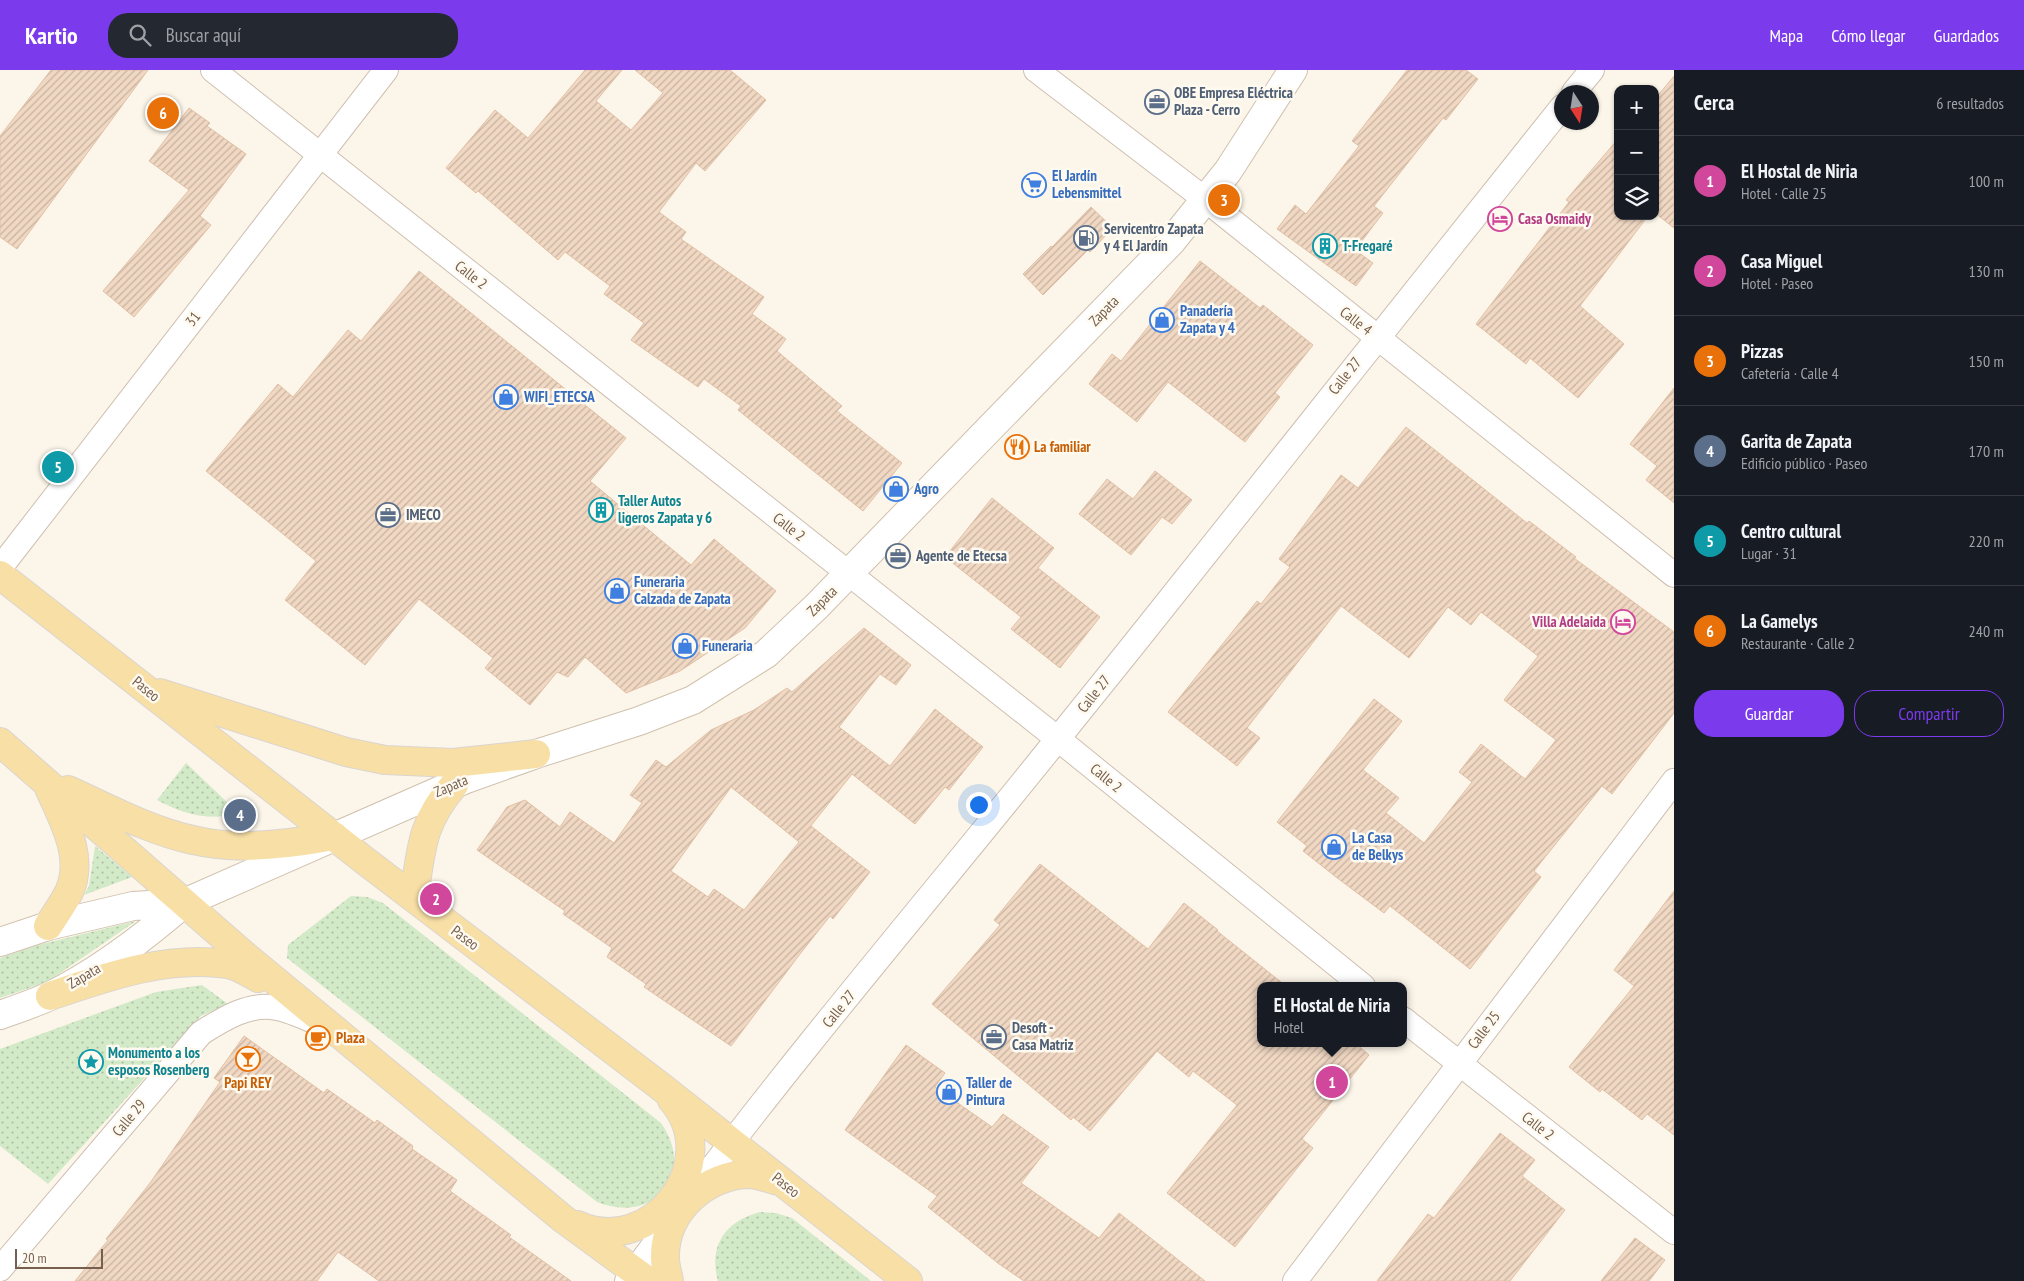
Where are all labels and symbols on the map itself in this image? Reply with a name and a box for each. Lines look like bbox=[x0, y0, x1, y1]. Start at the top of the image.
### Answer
place label: OBE Empresa Eléctrica Plaza - Cerro bbox=[1174, 83, 1293, 119]
north arrow bbox=[1554, 85, 1599, 130]
office icon: OBE Empresa Eléctrica Plaza - Cerro bbox=[1144, 89, 1170, 115]
pin: 6 bbox=[147, 94, 179, 132]
place label: El Jardín Lebensmittel bbox=[1052, 166, 1122, 202]
supermarket icon: El Jardín Lebensmittel bbox=[1021, 172, 1047, 198]
pin: 3 bbox=[1208, 181, 1240, 219]
hotel icon: Casa Osmaidy bbox=[1487, 206, 1513, 232]
place label: Casa Osmaidy bbox=[1518, 209, 1592, 228]
place label: Servicentro Zapata y 4 El Jardín bbox=[1103, 219, 1204, 255]
fuel station icon: Servicentro Zapata y 4 El Jardín bbox=[1073, 225, 1099, 251]
building icon: T-Fregaré bbox=[1312, 233, 1338, 259]
place label: T-Fregaré bbox=[1342, 236, 1393, 255]
street label: Calle 2 bbox=[451, 256, 491, 293]
street label: Zapata bbox=[1085, 291, 1123, 330]
place label: Panadería Zapata y 4 bbox=[1180, 301, 1235, 337]
street label: Calle 4 bbox=[1336, 302, 1376, 339]
shop icon: Panadería Zapata y 4 bbox=[1149, 307, 1175, 333]
street label: 31 bbox=[181, 308, 204, 330]
street label: Calle 27 bbox=[1324, 353, 1365, 398]
shop icon: WIFI_ETECSA bbox=[493, 384, 519, 410]
place label: WIFI_ETECSA bbox=[523, 387, 595, 406]
restaurant icon: La familiar bbox=[1004, 434, 1030, 460]
place label: La familiar bbox=[1034, 437, 1091, 456]
pin: 5 bbox=[42, 448, 74, 486]
shop icon: Agro bbox=[883, 476, 909, 502]
place label: Agro bbox=[913, 479, 939, 498]
place label: Taller Autos ligeros Zapata y 6 bbox=[618, 491, 712, 527]
building icon: Taller Autos ligeros Zapata y 6 bbox=[588, 497, 614, 523]
office icon: IMECO bbox=[375, 502, 401, 528]
place label: IMECO bbox=[406, 505, 441, 524]
street label: Calle 2 bbox=[769, 508, 809, 545]
office icon: Agente de Etecsa bbox=[885, 543, 911, 569]
place label: Agente de Etecsa bbox=[915, 546, 1007, 565]
place label: Funeraria Calzada de Zapata bbox=[634, 572, 731, 608]
shop icon: Funeraria Calzada de Zapata bbox=[604, 578, 630, 604]
street label: Zapata bbox=[803, 582, 841, 620]
hotel icon: Villa Adelaida bbox=[1610, 609, 1636, 635]
place label: Villa Adelaida bbox=[1531, 612, 1606, 631]
shop icon: Funeraria bbox=[672, 633, 698, 659]
place label: Funeraria bbox=[702, 636, 753, 655]
street label: Calle 27 bbox=[1073, 671, 1114, 716]
street label: Paseo bbox=[129, 672, 164, 705]
street label: Calle 2 bbox=[1086, 759, 1126, 796]
street label: Zapata bbox=[431, 770, 471, 801]
your location bbox=[966, 792, 992, 818]
pin: 4 bbox=[224, 796, 256, 834]
place label: La Casa de Belkys bbox=[1352, 828, 1403, 864]
shop icon: La Casa de Belkys bbox=[1321, 834, 1347, 860]
pin: 2 bbox=[420, 880, 452, 918]
street label: Paseo bbox=[448, 921, 483, 954]
street label: Zapata bbox=[64, 958, 104, 993]
street label: Calle 27 bbox=[818, 986, 859, 1031]
street label: Calle 25 bbox=[1463, 1007, 1504, 1052]
place label: Desoft - Casa Matriz bbox=[1012, 1018, 1074, 1054]
office icon: Desoft - Casa Matriz bbox=[981, 1024, 1007, 1050]
cafe icon: Plaza bbox=[305, 1025, 331, 1051]
place label: Plaza bbox=[336, 1028, 365, 1047]
place label: Monumento a los esposos Rosenberg bbox=[108, 1043, 210, 1079]
bar icon: Papi REY bbox=[235, 1046, 261, 1072]
place icon: Monumento a los esposos Rosenberg bbox=[78, 1049, 104, 1075]
pin: 1 bbox=[1316, 1063, 1348, 1101]
place label: Papi REY bbox=[224, 1073, 272, 1092]
place label: Taller de Pintura bbox=[966, 1073, 1012, 1109]
shop icon: Taller de Pintura bbox=[936, 1079, 962, 1105]
street label: Calle 29 bbox=[108, 1095, 150, 1140]
street label: Calle 2 bbox=[1518, 1107, 1558, 1144]
street label: Paseo bbox=[769, 1168, 804, 1201]
scale bar bbox=[15, 1246, 102, 1269]

